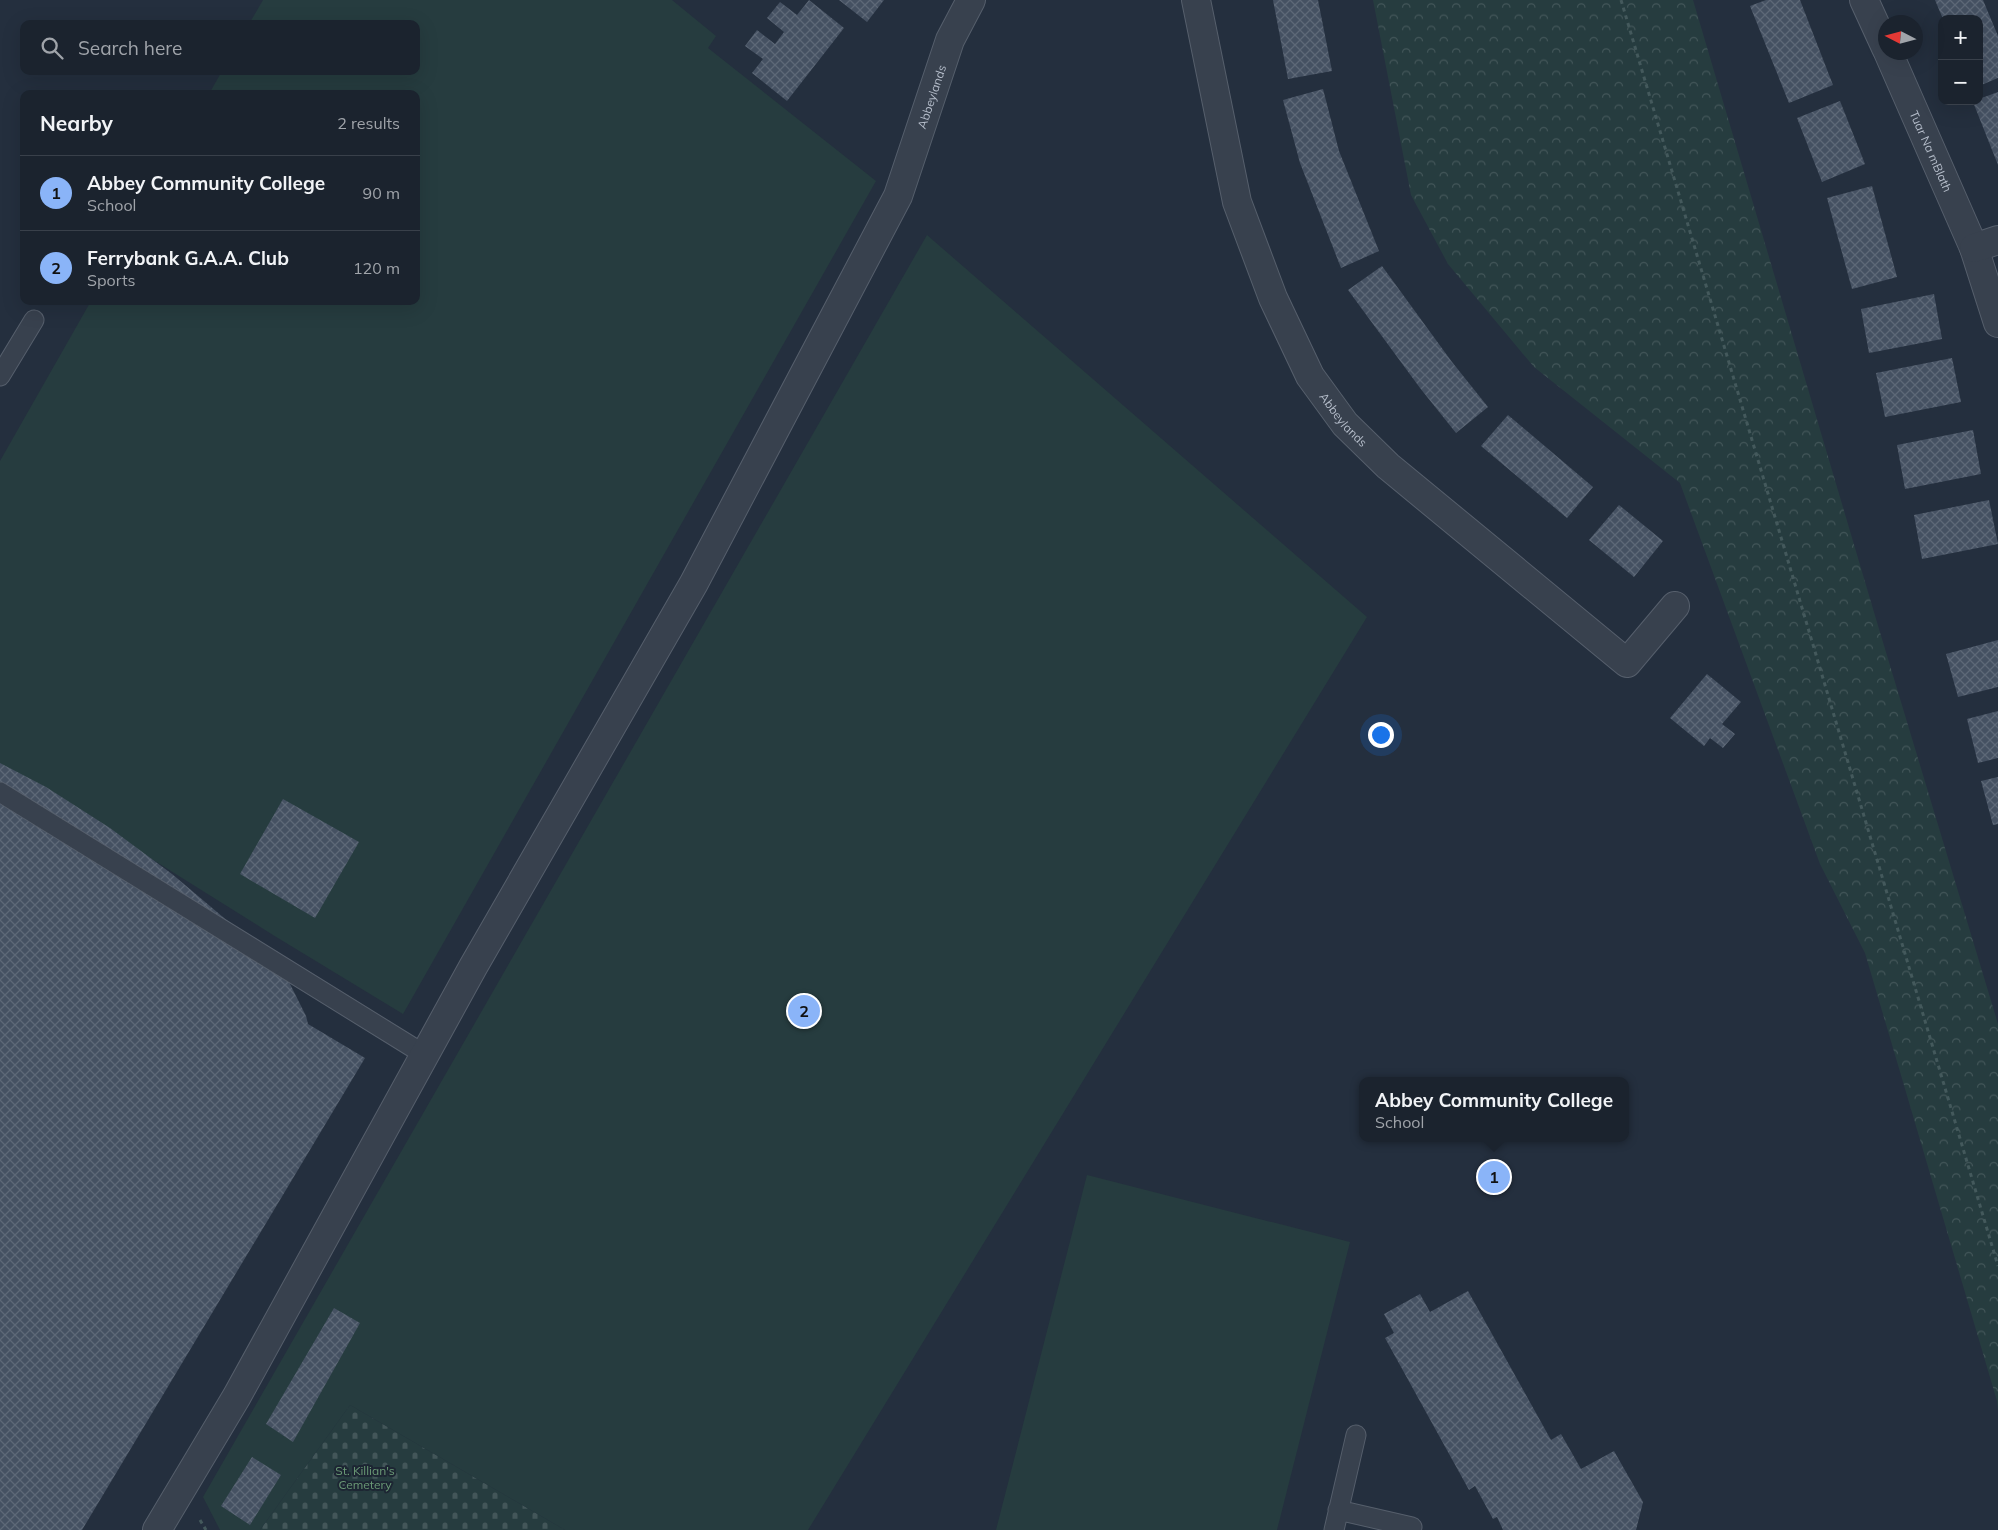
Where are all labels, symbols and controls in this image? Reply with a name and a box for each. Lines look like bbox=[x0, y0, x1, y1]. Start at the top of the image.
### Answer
north arrow bbox=[1878, 15, 1923, 60]
map controls bbox=[1938, 15, 1983, 105]
button: + bbox=[1938, 15, 1983, 60]
search box bbox=[20, 20, 420, 75]
icon: search bbox=[38, 34, 66, 62]
text: Search here bbox=[78, 36, 182, 60]
button: − bbox=[1938, 60, 1983, 105]
street label: Abbeylands bbox=[914, 63, 949, 130]
street label: Tuar Na mBlath bbox=[1907, 108, 1956, 194]
text: Nearby bbox=[40, 110, 113, 136]
text: 2 results bbox=[337, 113, 400, 133]
text: Abbey Community College bbox=[87, 171, 325, 195]
text: 1 bbox=[51, 183, 61, 203]
text: 90 m bbox=[363, 183, 400, 203]
text: School bbox=[87, 195, 136, 215]
text: Ferrybank G.A.A. Club bbox=[87, 246, 289, 270]
text: 2 bbox=[51, 258, 61, 278]
text: 120 m bbox=[353, 258, 400, 278]
text: Sports bbox=[87, 270, 135, 290]
street label: Abbeylands bbox=[1317, 389, 1371, 450]
your location bbox=[1368, 722, 1394, 748]
pin: 2 bbox=[788, 992, 820, 1030]
popup bbox=[1359, 1077, 1629, 1142]
text: Abbey Community College bbox=[1375, 1088, 1613, 1112]
text: School bbox=[1375, 1112, 1424, 1132]
pin: 1 bbox=[1478, 1158, 1510, 1196]
park label: St. Killian's Cemetery bbox=[335, 1463, 395, 1492]

